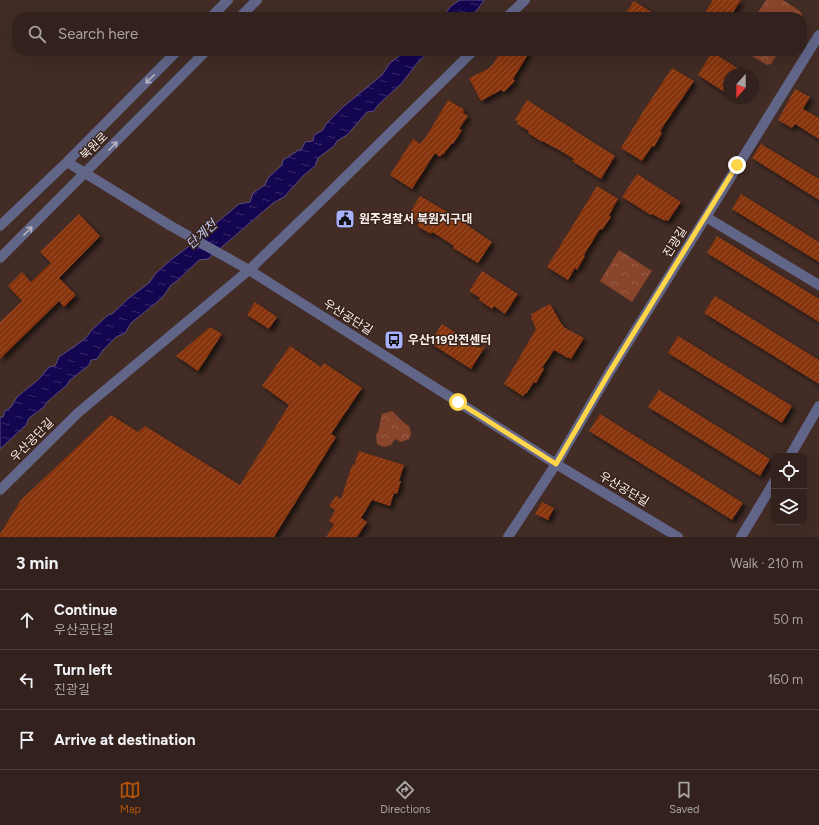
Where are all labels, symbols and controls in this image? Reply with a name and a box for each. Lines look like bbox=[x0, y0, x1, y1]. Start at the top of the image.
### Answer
search box bbox=[12, 12, 807, 56]
icon: search bbox=[26, 23, 48, 45]
text: Search here bbox=[58, 25, 138, 43]
north arrow bbox=[723, 68, 759, 104]
one-way arrow bbox=[145, 74, 155, 84]
street label: 북원로 bbox=[77, 129, 111, 163]
one-way arrow bbox=[108, 141, 118, 151]
route end bbox=[728, 156, 746, 174]
public building icon: 원주경찰서 북원지구대 bbox=[334, 208, 356, 230]
place label: 원주경찰서 북원지구대 bbox=[359, 212, 472, 226]
water label: 단계천 bbox=[183, 216, 220, 252]
street label: 진광길 bbox=[660, 224, 690, 260]
one-way arrow bbox=[23, 226, 33, 236]
street label: 우산공단길 bbox=[321, 296, 375, 338]
bus stop icon: 우산119안전센터 bbox=[383, 329, 405, 351]
place label: 우산119안전센터 bbox=[408, 333, 491, 347]
route start bbox=[449, 393, 467, 411]
street label: 우산공단길 bbox=[8, 416, 56, 464]
map controls bbox=[771, 453, 807, 525]
button: locate bbox=[771, 453, 807, 489]
street label: 우산공단길 bbox=[597, 469, 651, 509]
button: layers bbox=[771, 489, 807, 525]
text: 3 min bbox=[16, 553, 58, 573]
text: Walk · 210 m bbox=[730, 556, 803, 571]
text: Continue bbox=[54, 601, 117, 619]
icon: ahead bbox=[16, 609, 38, 631]
text: 50 m bbox=[773, 612, 803, 627]
text: 우산공단길 bbox=[54, 622, 114, 637]
text: Turn left bbox=[54, 661, 112, 679]
icon: left bbox=[16, 669, 38, 691]
text: 160 m bbox=[768, 672, 803, 687]
text: 진광길 bbox=[54, 682, 90, 697]
icon: arrive bbox=[16, 729, 38, 751]
text: Arrive at destination bbox=[54, 731, 195, 749]
tab: Map bbox=[119, 779, 141, 816]
tab: Directions bbox=[380, 779, 430, 816]
tab: Saved bbox=[669, 779, 700, 816]

